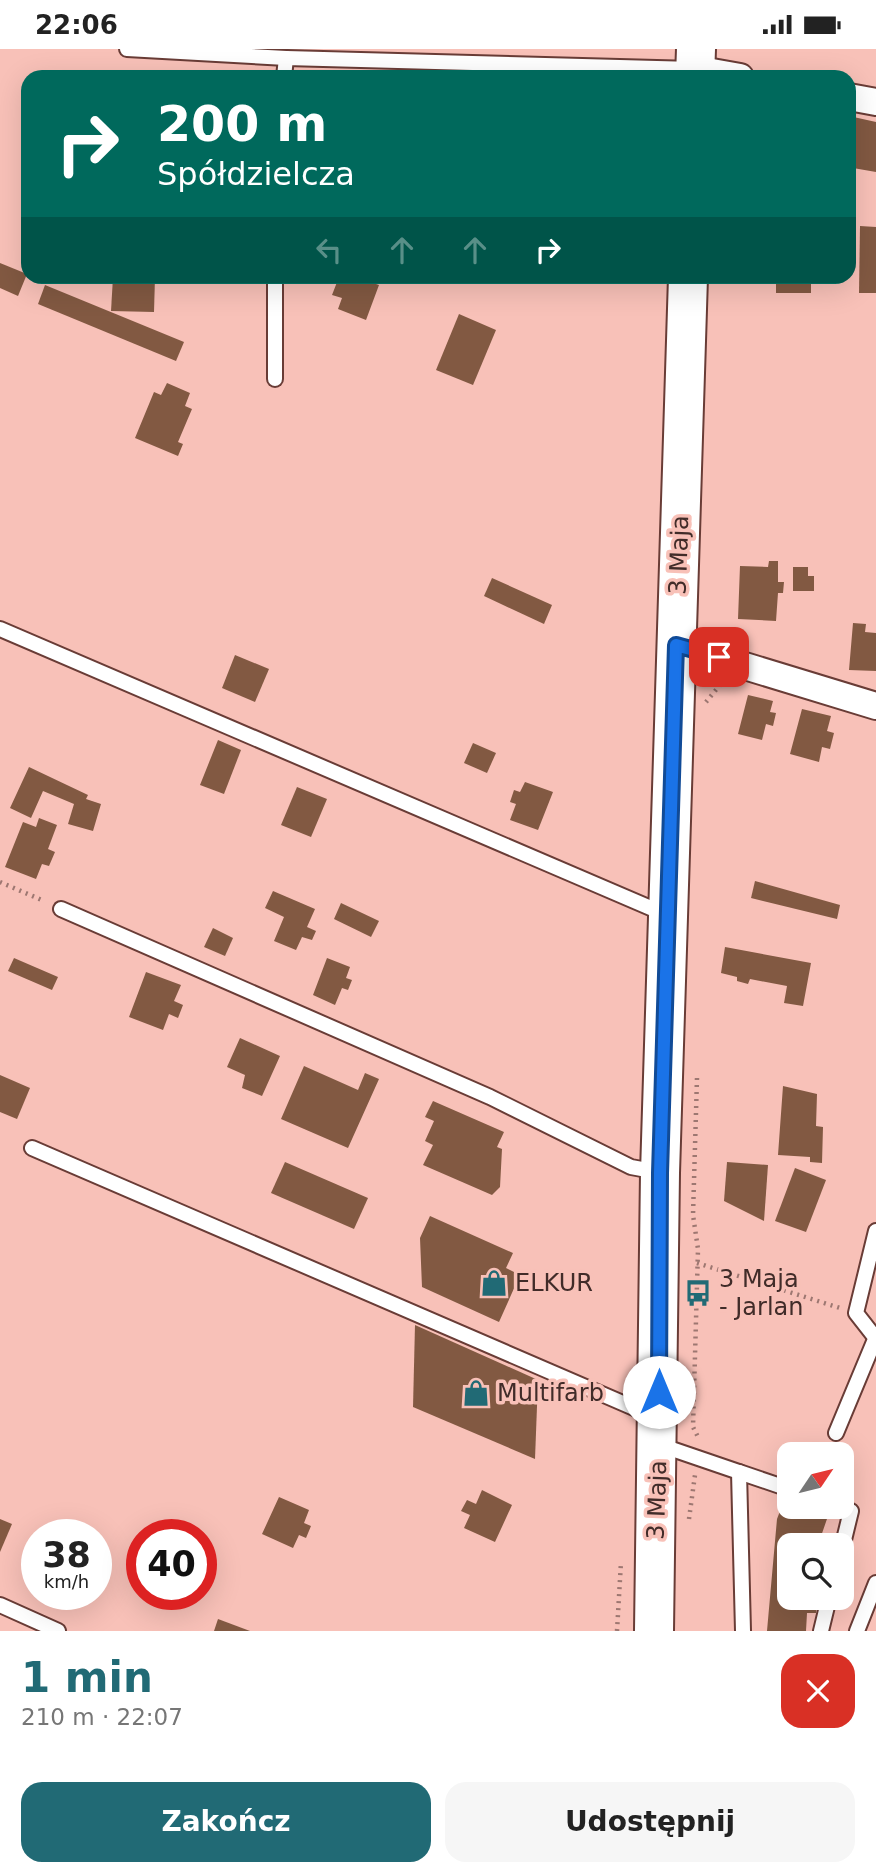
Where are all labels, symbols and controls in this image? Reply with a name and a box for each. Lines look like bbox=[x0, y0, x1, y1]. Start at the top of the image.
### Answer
text: 22:06 bbox=[35, 10, 118, 40]
text: 200 m bbox=[157, 96, 327, 153]
icon: right bbox=[42, 98, 133, 189]
text: Spółdzielcza bbox=[157, 155, 355, 193]
icon: left bbox=[310, 231, 348, 269]
icon: ahead bbox=[383, 231, 421, 269]
icon: ahead bbox=[456, 231, 494, 269]
icon: right bbox=[529, 231, 567, 269]
street label: 3 Maja bbox=[664, 515, 694, 595]
pin bbox=[689, 627, 749, 687]
icon: arrive bbox=[700, 638, 738, 676]
place label: 3 Maja - Jarlan bbox=[719, 1265, 804, 1321]
shop icon: ELKUR bbox=[479, 1268, 509, 1298]
place label: ELKUR bbox=[515, 1269, 593, 1297]
bus stop icon: 3 Maja - Jarlan bbox=[683, 1278, 713, 1308]
position arrow bbox=[622, 1355, 696, 1429]
shop icon: Multifarb bbox=[461, 1378, 491, 1408]
place label: Multifarb bbox=[497, 1379, 604, 1407]
north arrow bbox=[777, 1442, 854, 1519]
map controls bbox=[777, 1442, 854, 1610]
street label: 3 Maja bbox=[642, 1460, 672, 1540]
speed limit sign: 40 bbox=[126, 1519, 217, 1610]
button: search bbox=[777, 1533, 854, 1610]
text: 38 bbox=[42, 1535, 91, 1575]
text: km/h bbox=[44, 1571, 89, 1592]
text: 1 min bbox=[21, 1653, 153, 1702]
button: close bbox=[781, 1654, 855, 1728]
text: 210 m · 22:07 bbox=[21, 1704, 183, 1730]
button: Zakończ bbox=[21, 1782, 431, 1862]
button: Udostępnij bbox=[445, 1782, 855, 1862]

